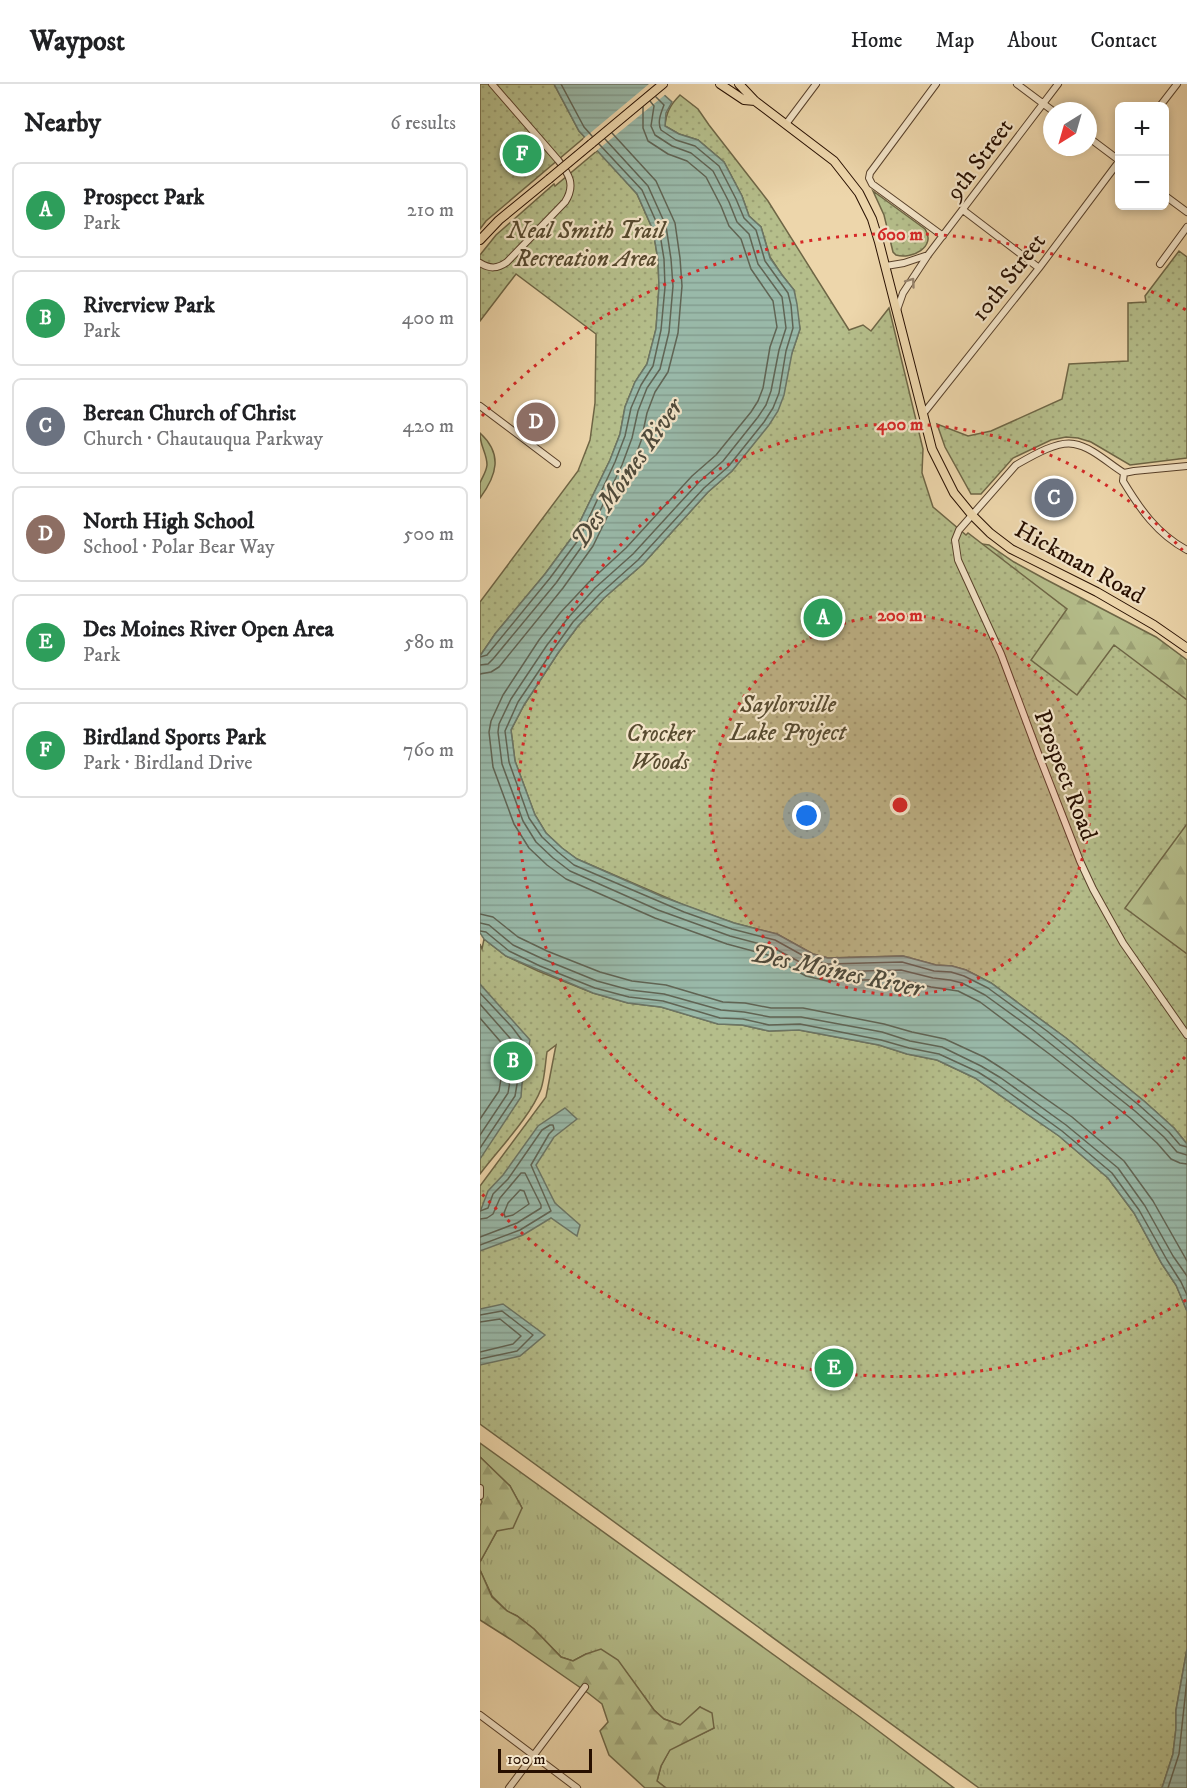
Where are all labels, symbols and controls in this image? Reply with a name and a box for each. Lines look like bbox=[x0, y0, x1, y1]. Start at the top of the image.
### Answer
text: Waypost bbox=[30, 24, 125, 59]
text: Home bbox=[851, 28, 903, 54]
text: Map bbox=[936, 28, 974, 54]
text: About bbox=[1007, 28, 1058, 54]
text: Contact bbox=[1091, 28, 1157, 54]
north arrow bbox=[1043, 102, 1097, 156]
map controls bbox=[1115, 102, 1169, 210]
button: + bbox=[1115, 102, 1169, 156]
text: Nearby bbox=[24, 107, 101, 140]
text: 6 results bbox=[390, 111, 456, 136]
street label: 9th Street bbox=[939, 113, 1020, 207]
pin: F bbox=[502, 132, 542, 176]
button: − bbox=[1115, 156, 1169, 210]
text: Prospect Park bbox=[83, 184, 205, 211]
text: A bbox=[39, 198, 52, 223]
text: 210 m bbox=[407, 198, 454, 223]
text: Park bbox=[83, 211, 120, 236]
park label: Neal Smith Trail Recreation Area bbox=[505, 216, 668, 274]
text: 600 m bbox=[877, 224, 924, 246]
street label: 10th Street bbox=[965, 227, 1053, 328]
one-way arrow bbox=[904, 277, 915, 288]
text: Riverview Park bbox=[83, 292, 215, 319]
text: B bbox=[39, 306, 52, 331]
text: 400 m bbox=[402, 306, 454, 331]
text: Park bbox=[83, 319, 120, 344]
water label: Des Moines River bbox=[564, 391, 692, 555]
text: Berean Church of Christ bbox=[83, 400, 296, 427]
pin: D bbox=[516, 400, 556, 444]
text: C bbox=[39, 414, 52, 439]
text: 420 m bbox=[403, 414, 454, 439]
text: 400 m bbox=[875, 414, 924, 436]
text: Church · Chautauqua Parkway bbox=[83, 427, 323, 452]
pin: C bbox=[1034, 476, 1074, 520]
text: North High School bbox=[83, 508, 254, 535]
street label: Hickman Road bbox=[1009, 515, 1150, 611]
text: D bbox=[38, 522, 53, 547]
text: 500 m bbox=[403, 522, 454, 547]
text: School · Polar Bear Way bbox=[83, 535, 275, 560]
pin: A bbox=[804, 596, 842, 640]
text: 200 m bbox=[877, 605, 923, 627]
text: Des Moines River Open Area bbox=[83, 616, 334, 643]
text: E bbox=[38, 630, 53, 655]
text: 580 m bbox=[404, 630, 454, 655]
text: Park bbox=[83, 643, 120, 668]
park label: Saylorville Lake Project bbox=[728, 690, 848, 748]
street label: Prospect Road bbox=[1026, 706, 1104, 845]
park label: Crocker Woods bbox=[626, 719, 696, 777]
text: Birdland Sports Park bbox=[83, 724, 266, 751]
text: F bbox=[39, 738, 52, 763]
text: 760 m bbox=[403, 738, 454, 763]
text: Park · Birdland Drive bbox=[83, 751, 253, 776]
centre of rings bbox=[890, 795, 910, 815]
your location bbox=[792, 801, 821, 830]
water label: Des Moines River bbox=[748, 937, 927, 1006]
pin: B bbox=[494, 1038, 532, 1084]
pin: E bbox=[814, 1346, 854, 1390]
scale bar bbox=[498, 1746, 592, 1774]
text: 100 m bbox=[507, 1749, 546, 1769]

